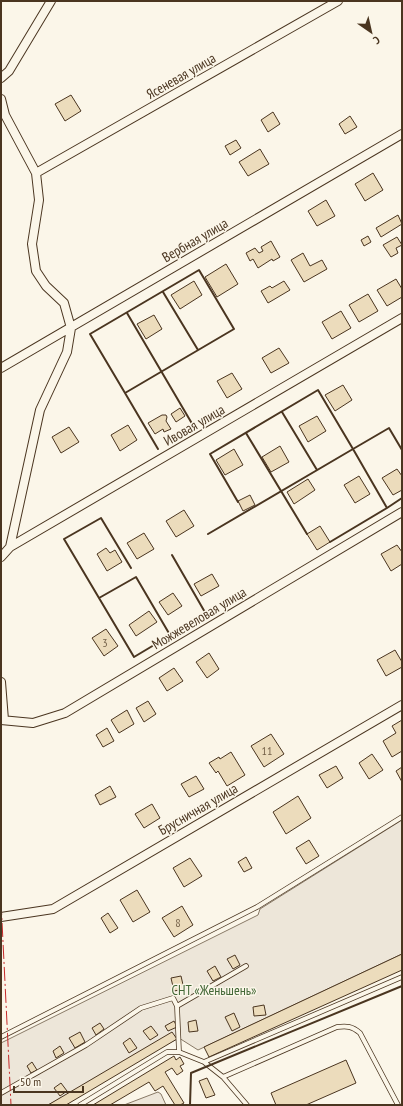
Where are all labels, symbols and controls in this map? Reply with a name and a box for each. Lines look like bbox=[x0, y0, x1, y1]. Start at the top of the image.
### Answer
north arrow bbox=[351, 12, 391, 52]
text: С bbox=[371, 33, 383, 48]
street label: Ясеневая улица bbox=[143, 49, 219, 103]
street label: Вербная улица bbox=[159, 214, 231, 266]
street label: Ивовая улица bbox=[160, 400, 228, 450]
street label: Можжевеловая улица bbox=[149, 583, 249, 653]
house number: 3 bbox=[102, 635, 108, 650]
house number: 11 bbox=[262, 743, 272, 758]
street label: Брусничная улица bbox=[155, 779, 241, 839]
house number: 8 bbox=[175, 915, 181, 930]
park label: СНТ «Женьшень» bbox=[172, 981, 256, 999]
scale bar bbox=[14, 1068, 83, 1094]
text: 50 m bbox=[20, 1074, 41, 1089]

